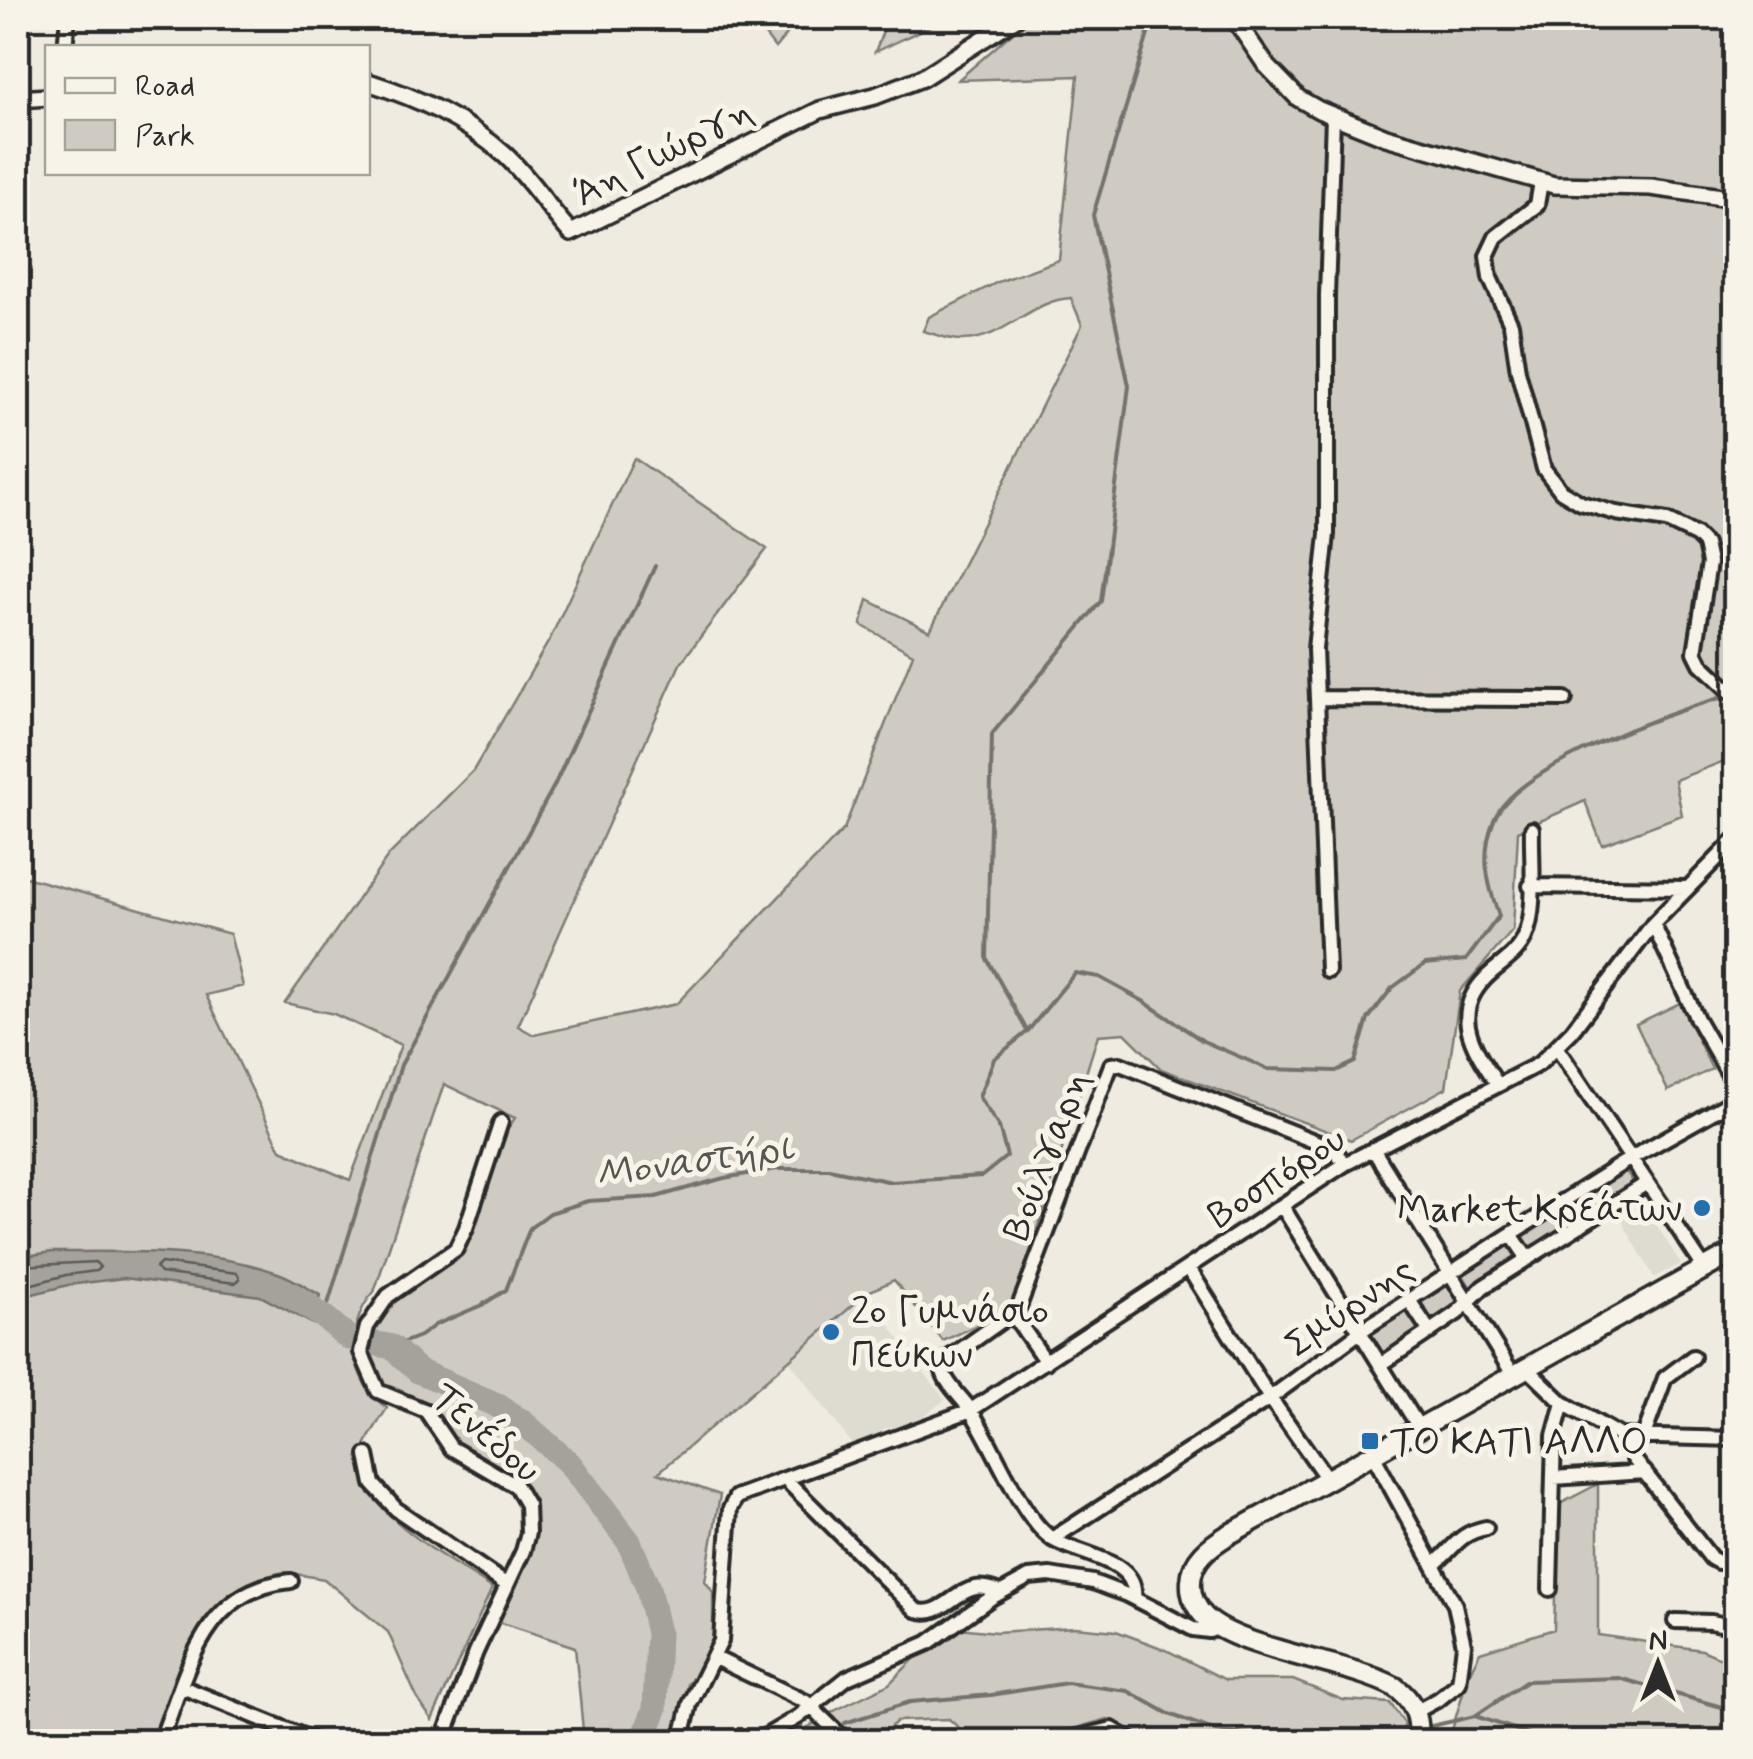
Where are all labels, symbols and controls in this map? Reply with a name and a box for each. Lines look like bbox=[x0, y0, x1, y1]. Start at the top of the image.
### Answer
legend bbox=[45, 45, 370, 175]
text: Road bbox=[135, 67, 195, 106]
street label: Άη Γιώργη bbox=[566, 87, 762, 219]
text: Park bbox=[135, 117, 195, 156]
street label: Βούλγαρη bbox=[993, 1064, 1102, 1248]
street label: Βοσπόρου bbox=[1199, 1115, 1356, 1241]
water label: Μοναστήρι bbox=[592, 1122, 798, 1202]
place label: Market Κρεάτων bbox=[1397, 1186, 1682, 1235]
marker: Market Κρεάτων bbox=[1691, 1197, 1713, 1219]
street label: Σμύρνης bbox=[1277, 1246, 1424, 1370]
place label: 2ο Γυμνάσιο Πεύκων bbox=[851, 1288, 1049, 1381]
marker: 2ο Γυμνάσιο Πεύκων bbox=[820, 1321, 842, 1343]
street label: Τενέδου bbox=[421, 1372, 551, 1495]
place label: ΤΟ ΚΑΤΙ ΑΛΛΟ bbox=[1390, 1419, 1648, 1468]
marker: ΤΟ ΚΑΤΙ ΑΛΛΟ bbox=[1359, 1430, 1381, 1452]
north arrow bbox=[1608, 1614, 1708, 1714]
text: N bbox=[1649, 1623, 1667, 1660]

